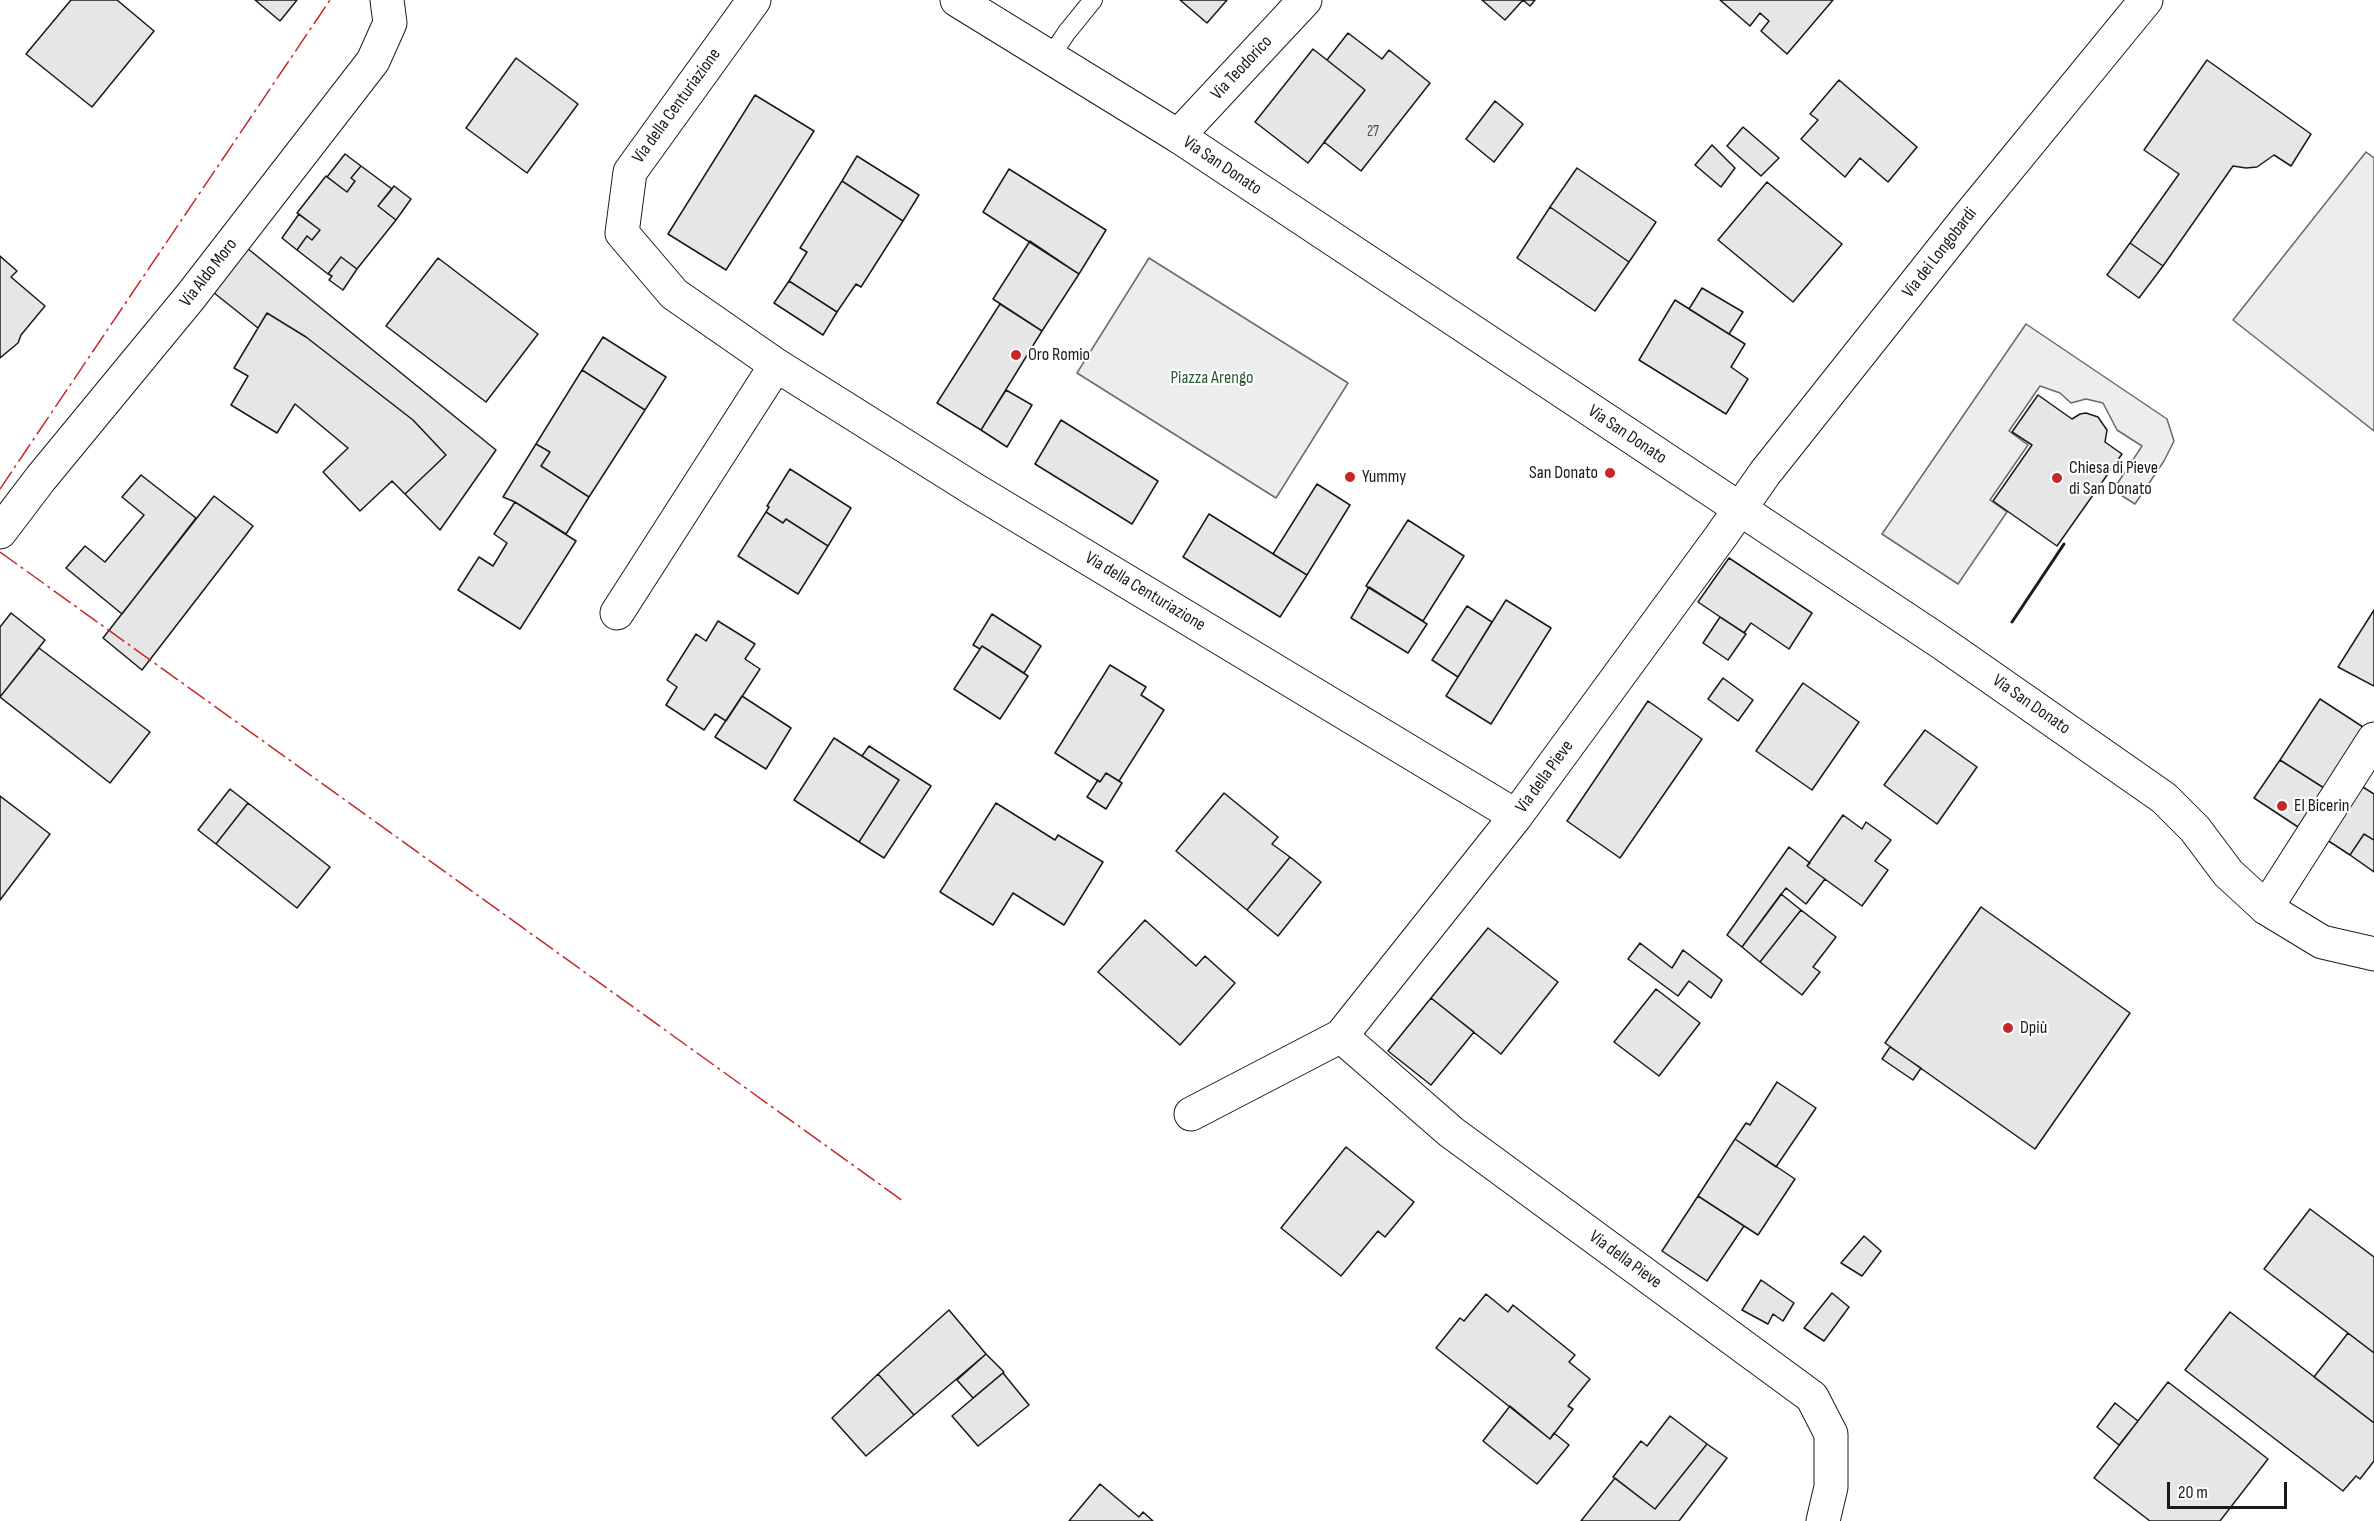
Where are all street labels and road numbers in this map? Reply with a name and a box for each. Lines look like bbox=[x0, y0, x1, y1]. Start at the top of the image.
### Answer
street label: Via Teodorico bbox=[1207, 31, 1277, 105]
street label: Via della Centuriazione bbox=[628, 44, 726, 168]
street label: Via San Donato bbox=[1179, 132, 1265, 200]
street label: Via dei Longobardi bbox=[1898, 204, 1982, 302]
street label: Via Aldo Moro bbox=[176, 234, 242, 312]
street label: Via San Donato bbox=[1584, 401, 1670, 469]
street label: Via della Centuriazione bbox=[1081, 548, 1209, 636]
street label: Via San Donato bbox=[1988, 670, 2074, 740]
street label: Via della Pieve bbox=[1511, 736, 1579, 818]
street label: Via della Pieve bbox=[1584, 1226, 1666, 1294]

